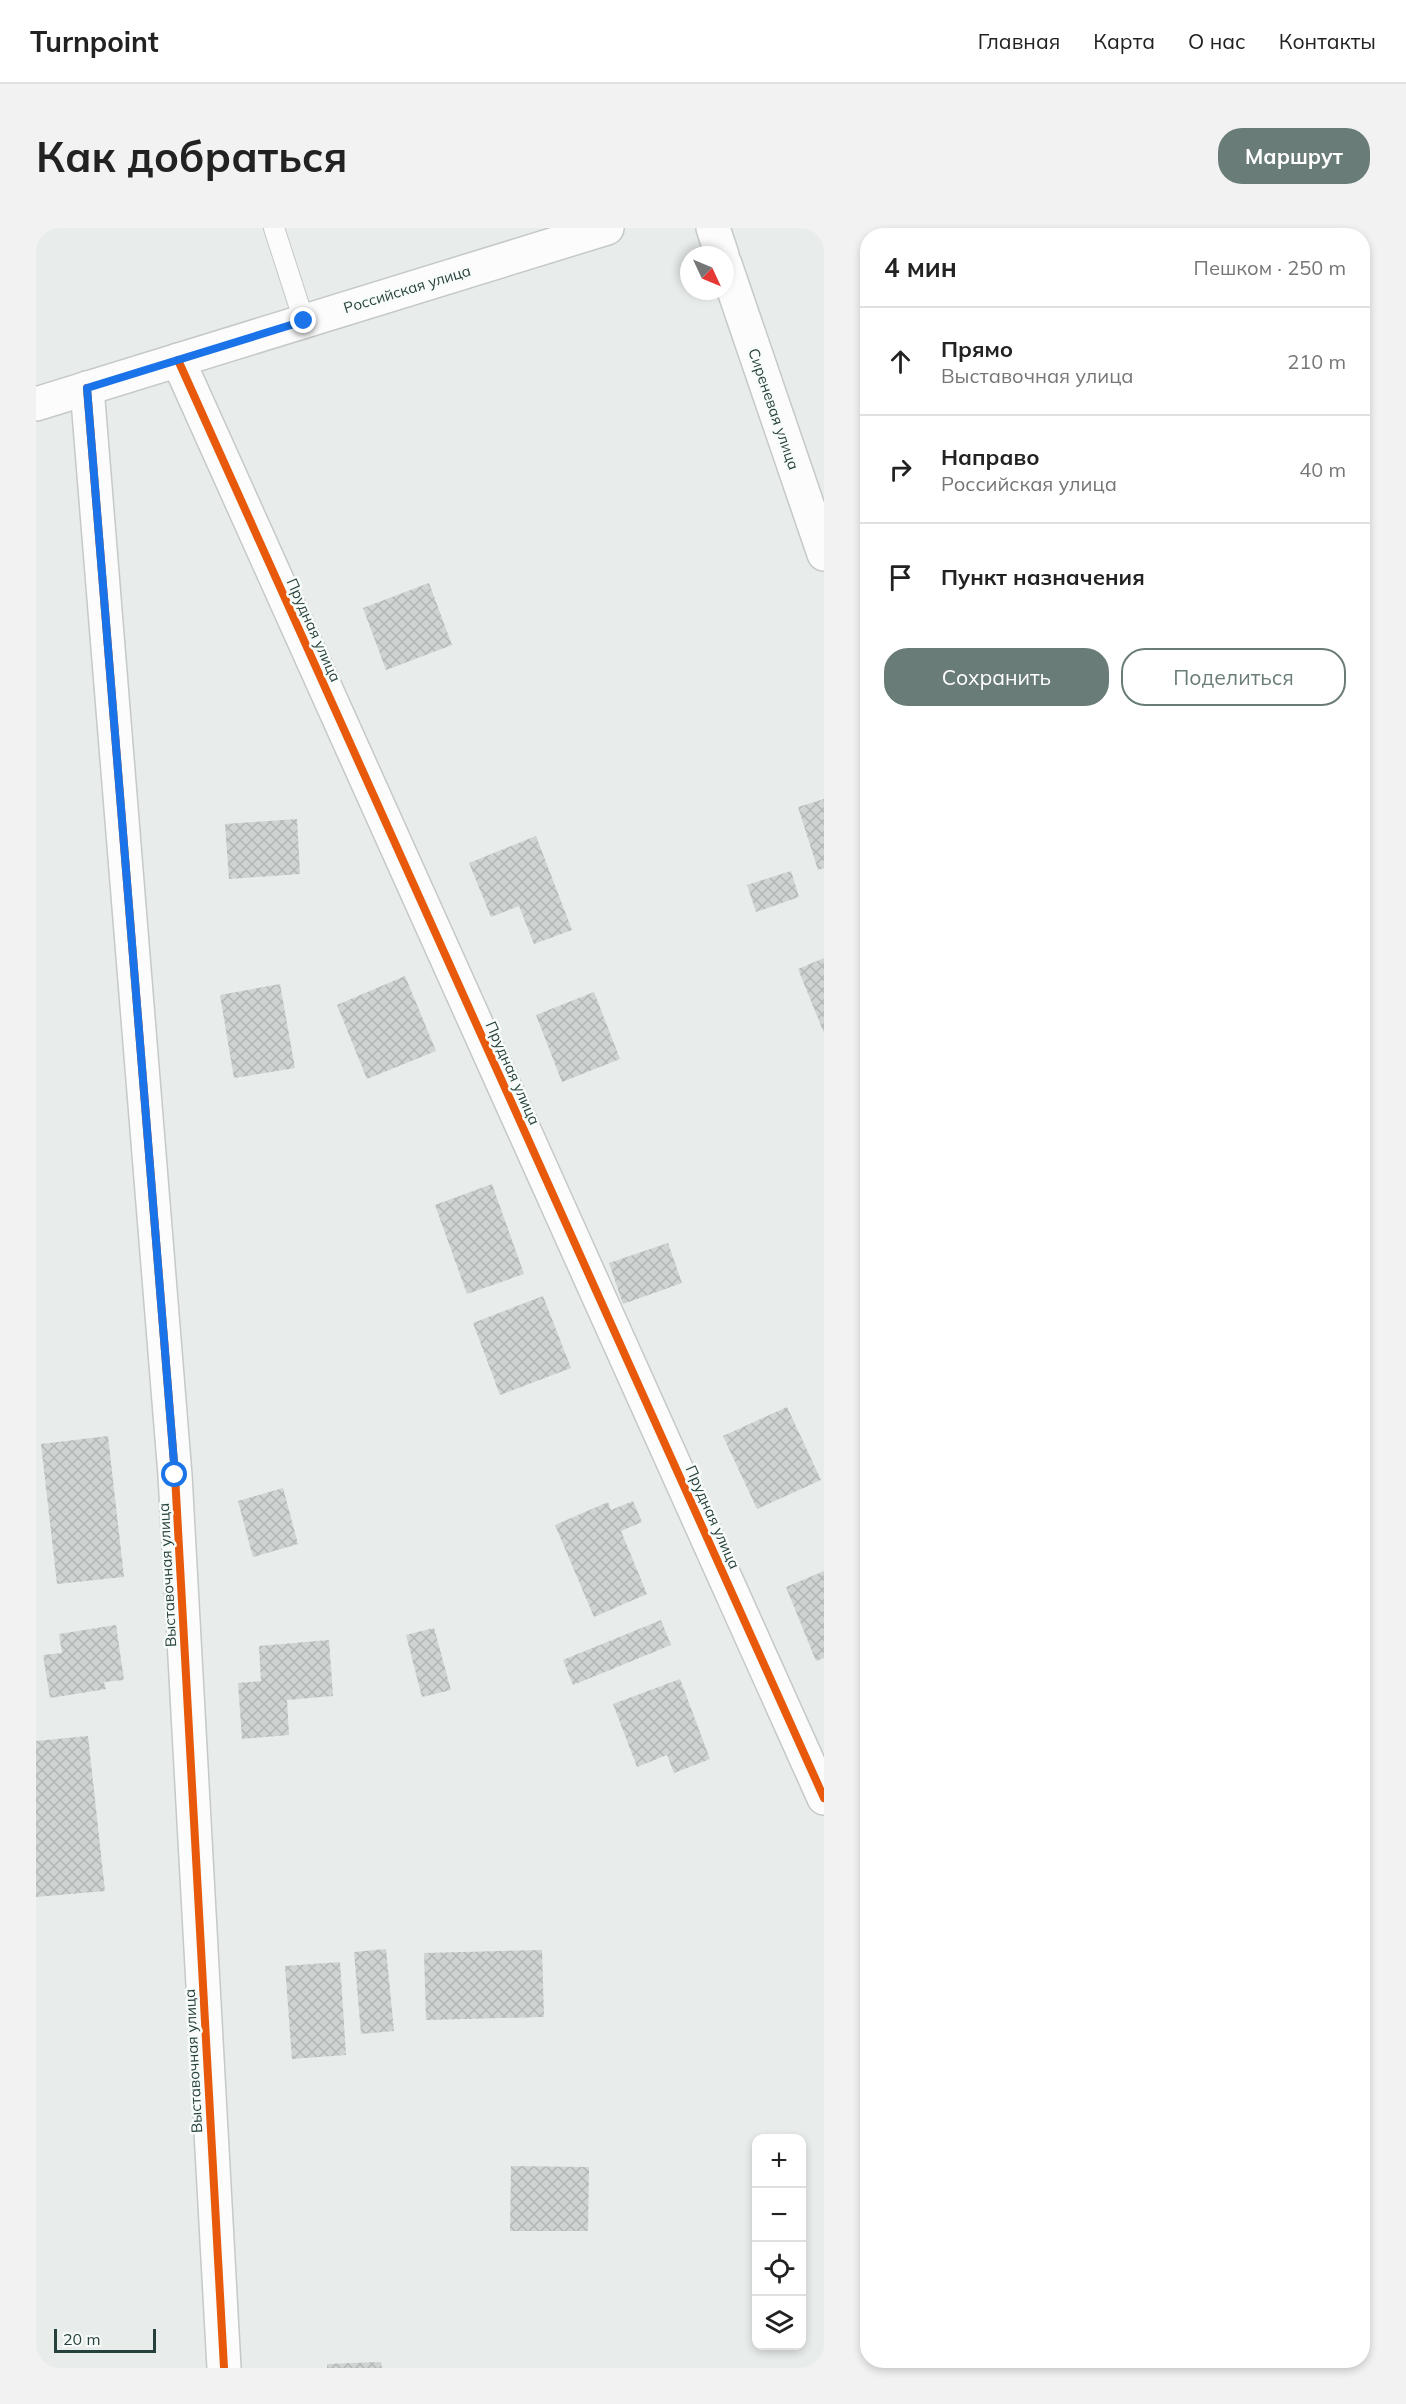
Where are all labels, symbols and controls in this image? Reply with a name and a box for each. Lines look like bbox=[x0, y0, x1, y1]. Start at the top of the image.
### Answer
text: Turnpoint bbox=[30, 24, 159, 59]
text: Главная bbox=[978, 28, 1060, 54]
text: Карта bbox=[1093, 28, 1155, 54]
text: О нас bbox=[1188, 28, 1246, 54]
text: Контакты bbox=[1279, 28, 1376, 54]
button: Маршрут bbox=[1218, 128, 1370, 184]
text: Как добраться bbox=[36, 130, 348, 183]
north arrow bbox=[680, 246, 734, 300]
text: 4 мин bbox=[884, 251, 957, 284]
text: Пешком · 250 m bbox=[1194, 255, 1346, 280]
street label: Российская улица bbox=[341, 261, 473, 317]
route end bbox=[290, 307, 316, 333]
text: Прямо bbox=[941, 335, 1013, 363]
icon: ahead bbox=[884, 345, 917, 378]
street label: Сиреневая улица bbox=[744, 346, 804, 472]
text: 210 m bbox=[1287, 349, 1346, 374]
text: Выставочная улица bbox=[941, 363, 1134, 388]
text: Направо bbox=[941, 443, 1039, 471]
icon: right bbox=[884, 453, 917, 486]
text: 40 m bbox=[1299, 457, 1346, 482]
text: Российская улица bbox=[941, 471, 1117, 496]
icon: arrive bbox=[884, 561, 917, 594]
text: Пункт назначения bbox=[941, 563, 1145, 591]
street label: Прудная улица bbox=[283, 575, 345, 685]
button: Сохранить bbox=[884, 648, 1109, 706]
button: Поделиться bbox=[1121, 648, 1346, 706]
street label: Прудная улица bbox=[482, 1018, 544, 1128]
route start bbox=[161, 1461, 187, 1487]
street label: Прудная улица bbox=[682, 1462, 744, 1572]
street label: Выставочная улица bbox=[154, 1502, 180, 1648]
street label: Выставочная улица bbox=[180, 1988, 206, 2134]
map controls bbox=[752, 2134, 806, 2350]
button: + bbox=[752, 2134, 806, 2188]
button: − bbox=[752, 2188, 806, 2242]
button: locate bbox=[752, 2242, 806, 2296]
button: layers bbox=[752, 2296, 806, 2350]
scale bar bbox=[54, 2326, 156, 2354]
text: 20 m bbox=[63, 2329, 100, 2349]

